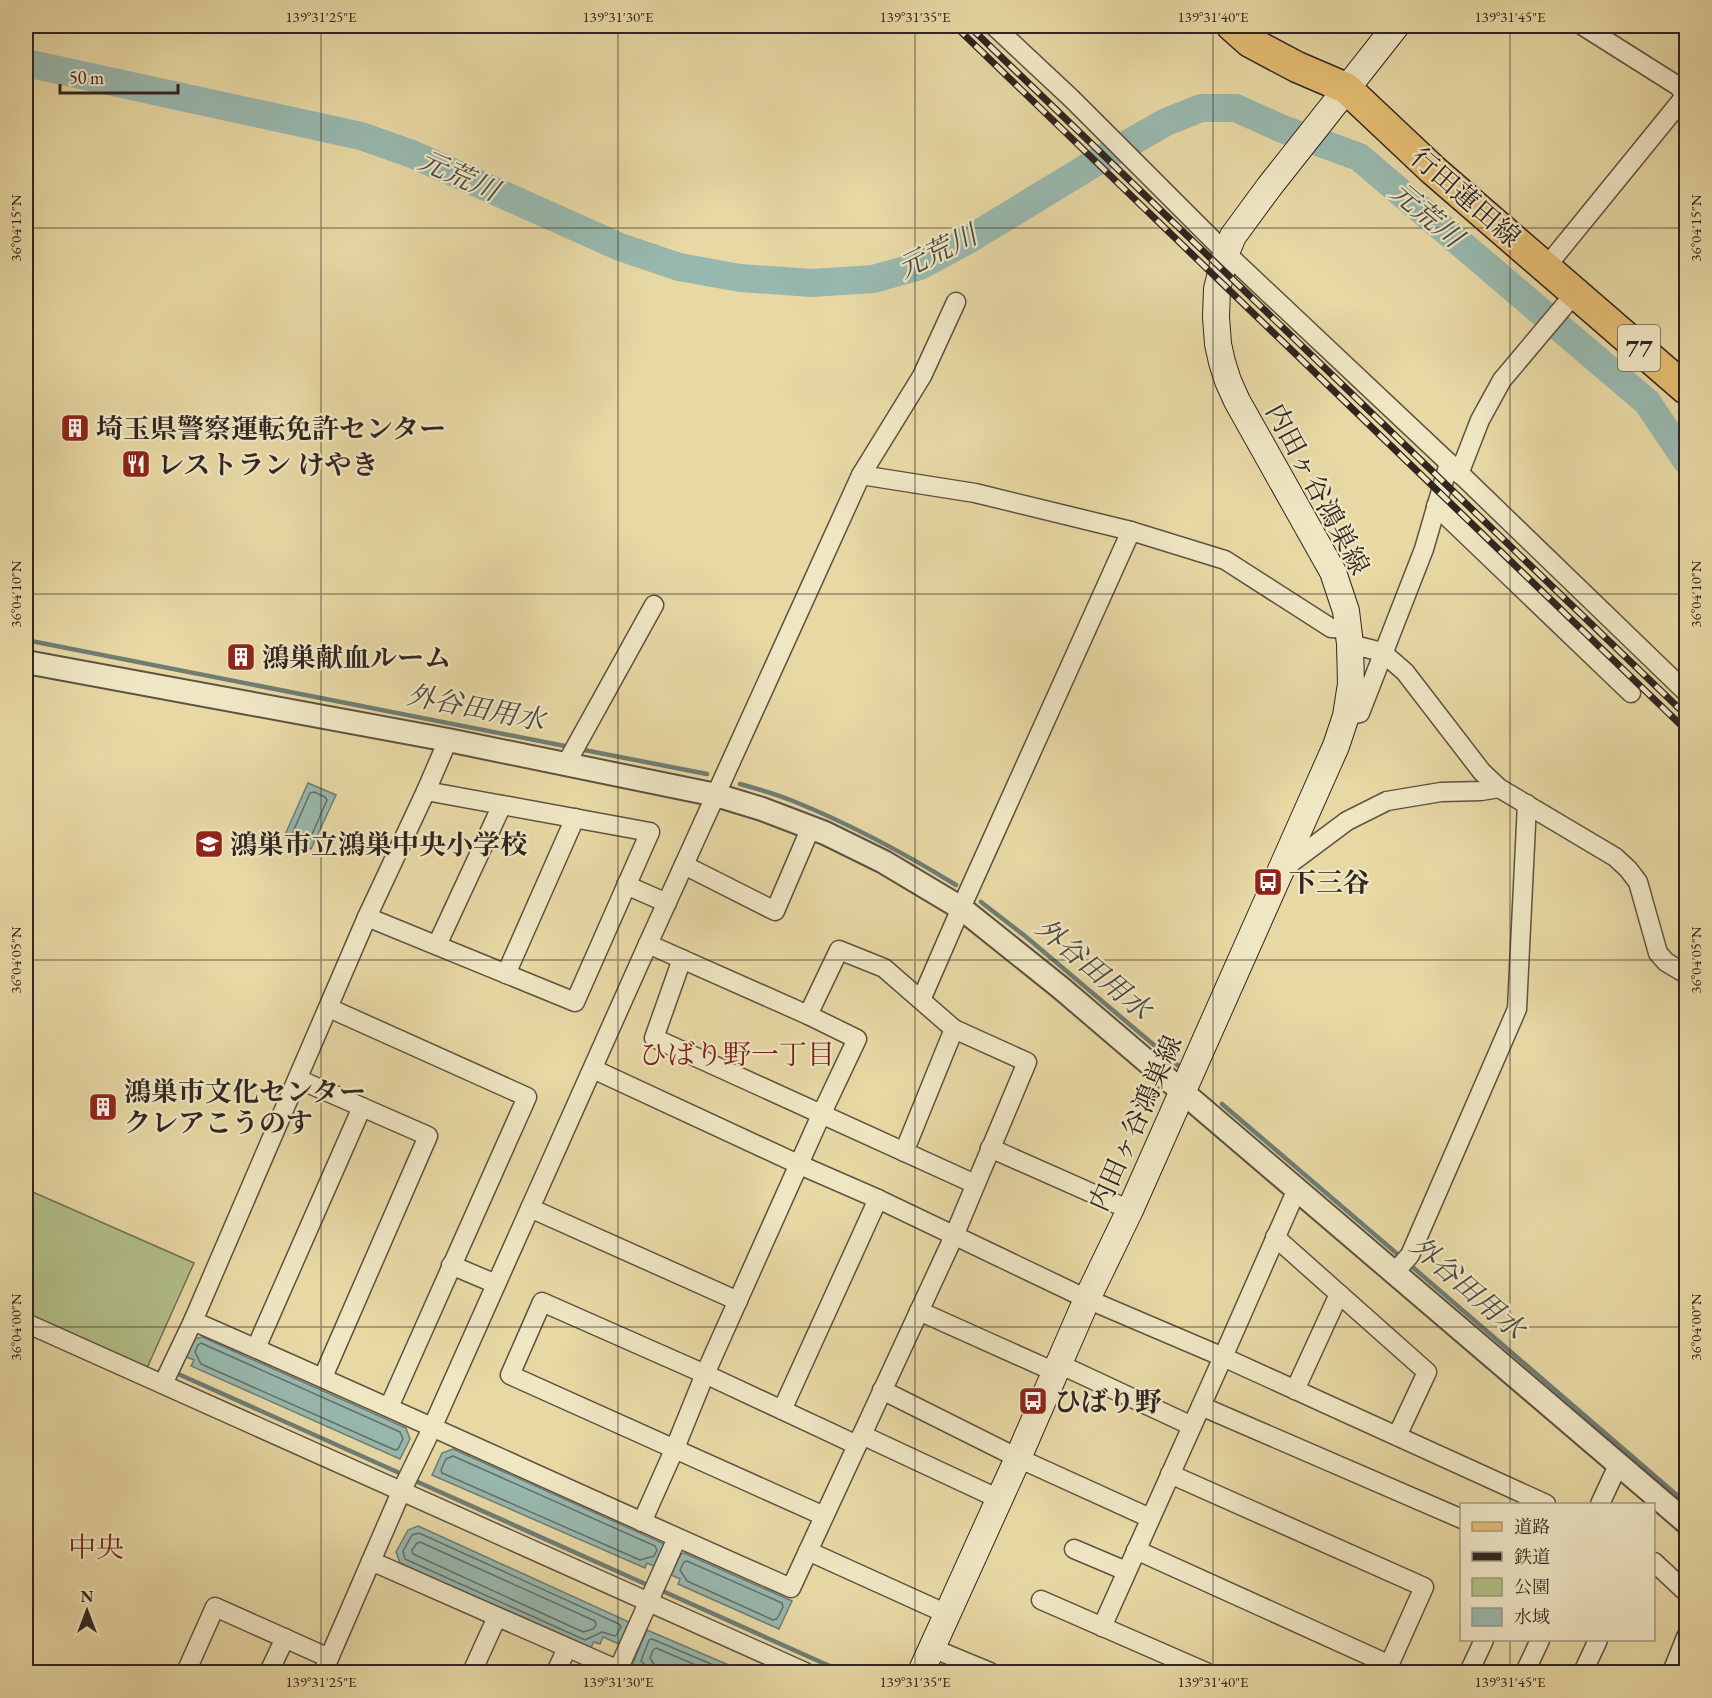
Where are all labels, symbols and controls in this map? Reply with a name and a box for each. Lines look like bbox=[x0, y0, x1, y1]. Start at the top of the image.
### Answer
text: 139°31'25"E bbox=[285, 7, 357, 26]
text: 139°31'30"E bbox=[582, 7, 654, 26]
text: 139°31'35"E bbox=[879, 7, 951, 26]
text: 139°31'40"E bbox=[1177, 7, 1249, 26]
text: 139°31'45"E bbox=[1474, 7, 1546, 26]
scale bar bbox=[60, 57, 178, 95]
text: 50 m bbox=[69, 66, 104, 89]
street label: 行田蓮田線 bbox=[1404, 140, 1528, 254]
water label: 元荒川 bbox=[413, 141, 507, 210]
water label: 元荒川 bbox=[1383, 173, 1473, 257]
text: 36°04'15"N bbox=[6, 194, 25, 262]
text: 36°04'15"N bbox=[1686, 194, 1705, 262]
water label: 元荒川 bbox=[891, 215, 985, 286]
road number: 77 bbox=[1618, 325, 1660, 371]
street label: 内田ヶ谷鴻巣線 bbox=[1258, 397, 1378, 581]
place label: 埼玉県警察運転免許センター bbox=[96, 411, 446, 446]
building icon: 埼玉県警察運転免許センター bbox=[59, 412, 91, 444]
place label: レストラン けやき bbox=[157, 447, 379, 482]
restaurant icon: レストラン けやき bbox=[120, 448, 152, 480]
text: 36°04'10"N bbox=[6, 560, 25, 628]
text: 36°04'10"N bbox=[1686, 560, 1705, 628]
place label: 鴻巣献血ルーム bbox=[262, 640, 451, 675]
building icon: 鴻巣献血ルーム bbox=[225, 641, 257, 673]
water label: 外谷田用水 bbox=[404, 676, 551, 739]
place label: 鴻巣市立鴻巣中央小学校 bbox=[230, 827, 527, 862]
school or university icon: 鴻巣市立鴻巣中央小学校 bbox=[193, 828, 225, 860]
place label: 下三谷 bbox=[1289, 865, 1370, 900]
bus stop icon: 下三谷 bbox=[1252, 866, 1284, 898]
water label: 外谷田用水 bbox=[1029, 909, 1161, 1029]
text: 36°04'05"N bbox=[6, 926, 25, 994]
text: 36°04'05"N bbox=[1686, 926, 1705, 994]
street label: 内田ヶ谷鴻巣線 bbox=[1081, 1030, 1189, 1216]
district label: ひばり野一丁目 bbox=[639, 1036, 835, 1072]
place label: 鴻巣市文化センター クレアこうのす bbox=[124, 1074, 366, 1140]
building icon: 鴻巣市文化センター クレアこうのす bbox=[87, 1091, 119, 1123]
water label: 外谷田用水 bbox=[1403, 1227, 1535, 1348]
text: 36°04'00"N bbox=[6, 1293, 25, 1361]
text: 36°04'00"N bbox=[1686, 1293, 1705, 1361]
place label: ひばり野 bbox=[1054, 1384, 1162, 1419]
bus stop icon: ひばり野 bbox=[1017, 1385, 1049, 1417]
legend bbox=[1460, 1503, 1655, 1641]
text: 道路 bbox=[1514, 1515, 1550, 1538]
district label: 中央 bbox=[68, 1529, 124, 1565]
text: 鉄道 bbox=[1514, 1545, 1550, 1568]
text: 公園 bbox=[1514, 1575, 1550, 1598]
north arrow bbox=[57, 1581, 117, 1641]
text: N bbox=[81, 1586, 94, 1607]
text: 水域 bbox=[1514, 1605, 1550, 1628]
text: 139°31'25"E bbox=[285, 1672, 357, 1691]
text: 139°31'30"E bbox=[582, 1672, 654, 1691]
text: 139°31'35"E bbox=[879, 1672, 951, 1691]
text: 139°31'40"E bbox=[1177, 1672, 1249, 1691]
text: 139°31'45"E bbox=[1474, 1672, 1546, 1691]

